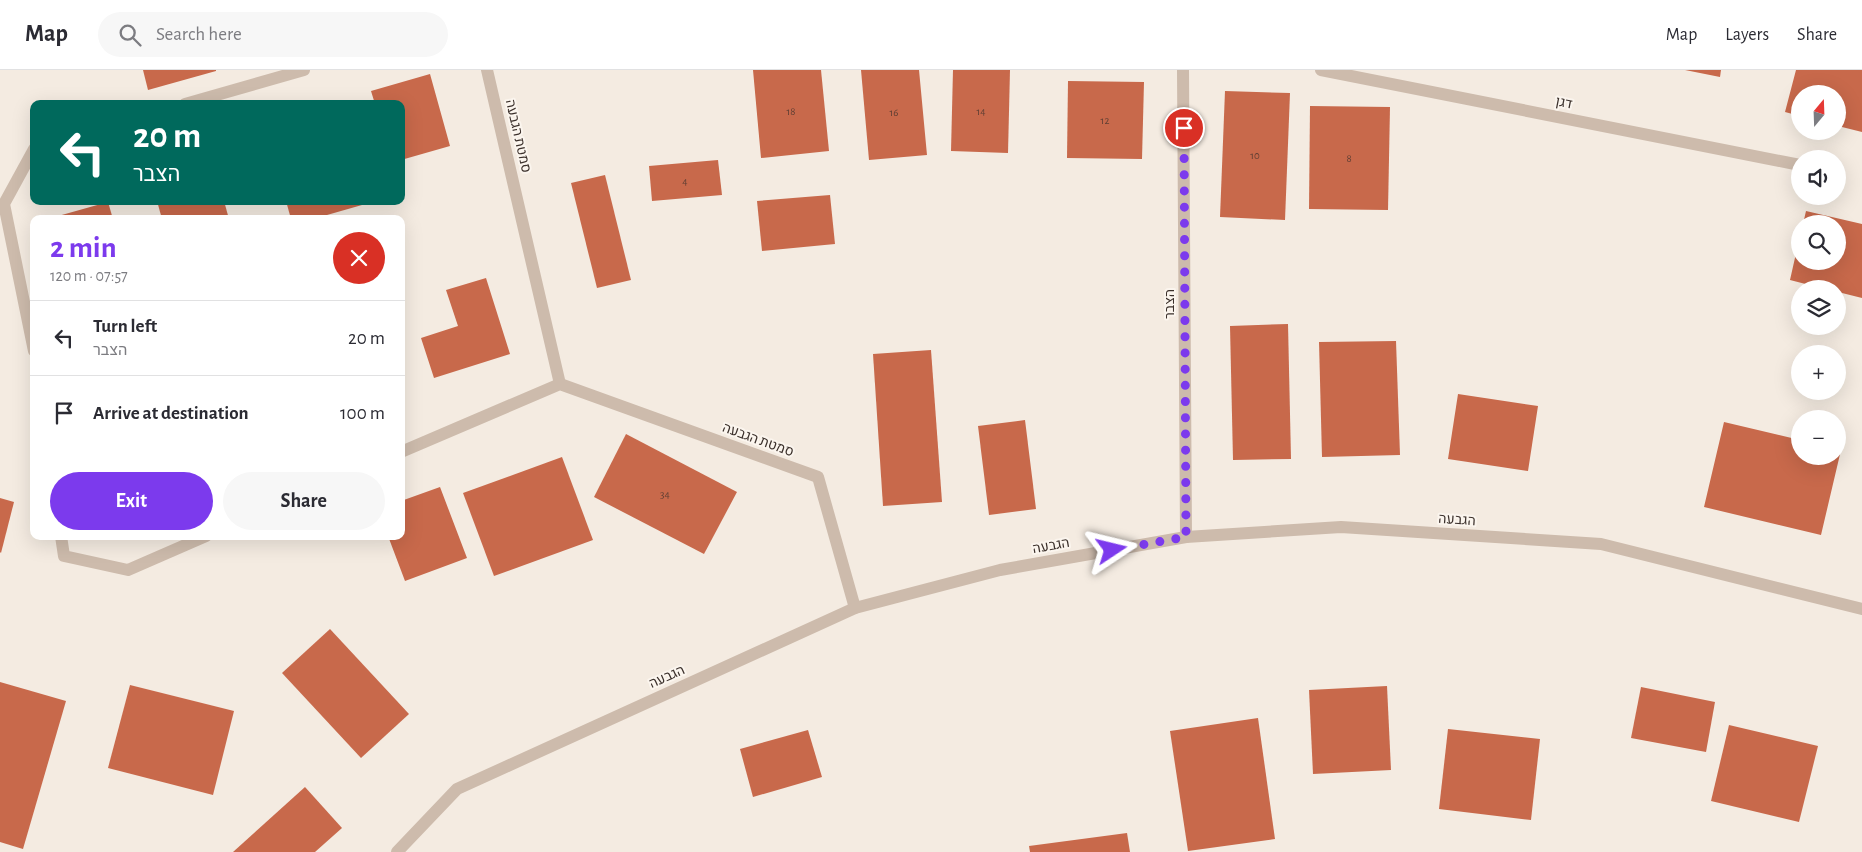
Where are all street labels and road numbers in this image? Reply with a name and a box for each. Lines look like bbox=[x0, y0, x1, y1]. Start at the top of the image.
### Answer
street label: דגן bbox=[1554, 95, 1574, 111]
street label: סמטת הגבעה bbox=[503, 98, 533, 174]
street label: הצבר bbox=[1163, 289, 1177, 319]
street label: סמטת הגבעה bbox=[720, 421, 796, 459]
street label: הגבעה bbox=[1438, 512, 1476, 528]
street label: הגבעה bbox=[1031, 536, 1071, 556]
street label: הגבעה bbox=[647, 663, 687, 691]

